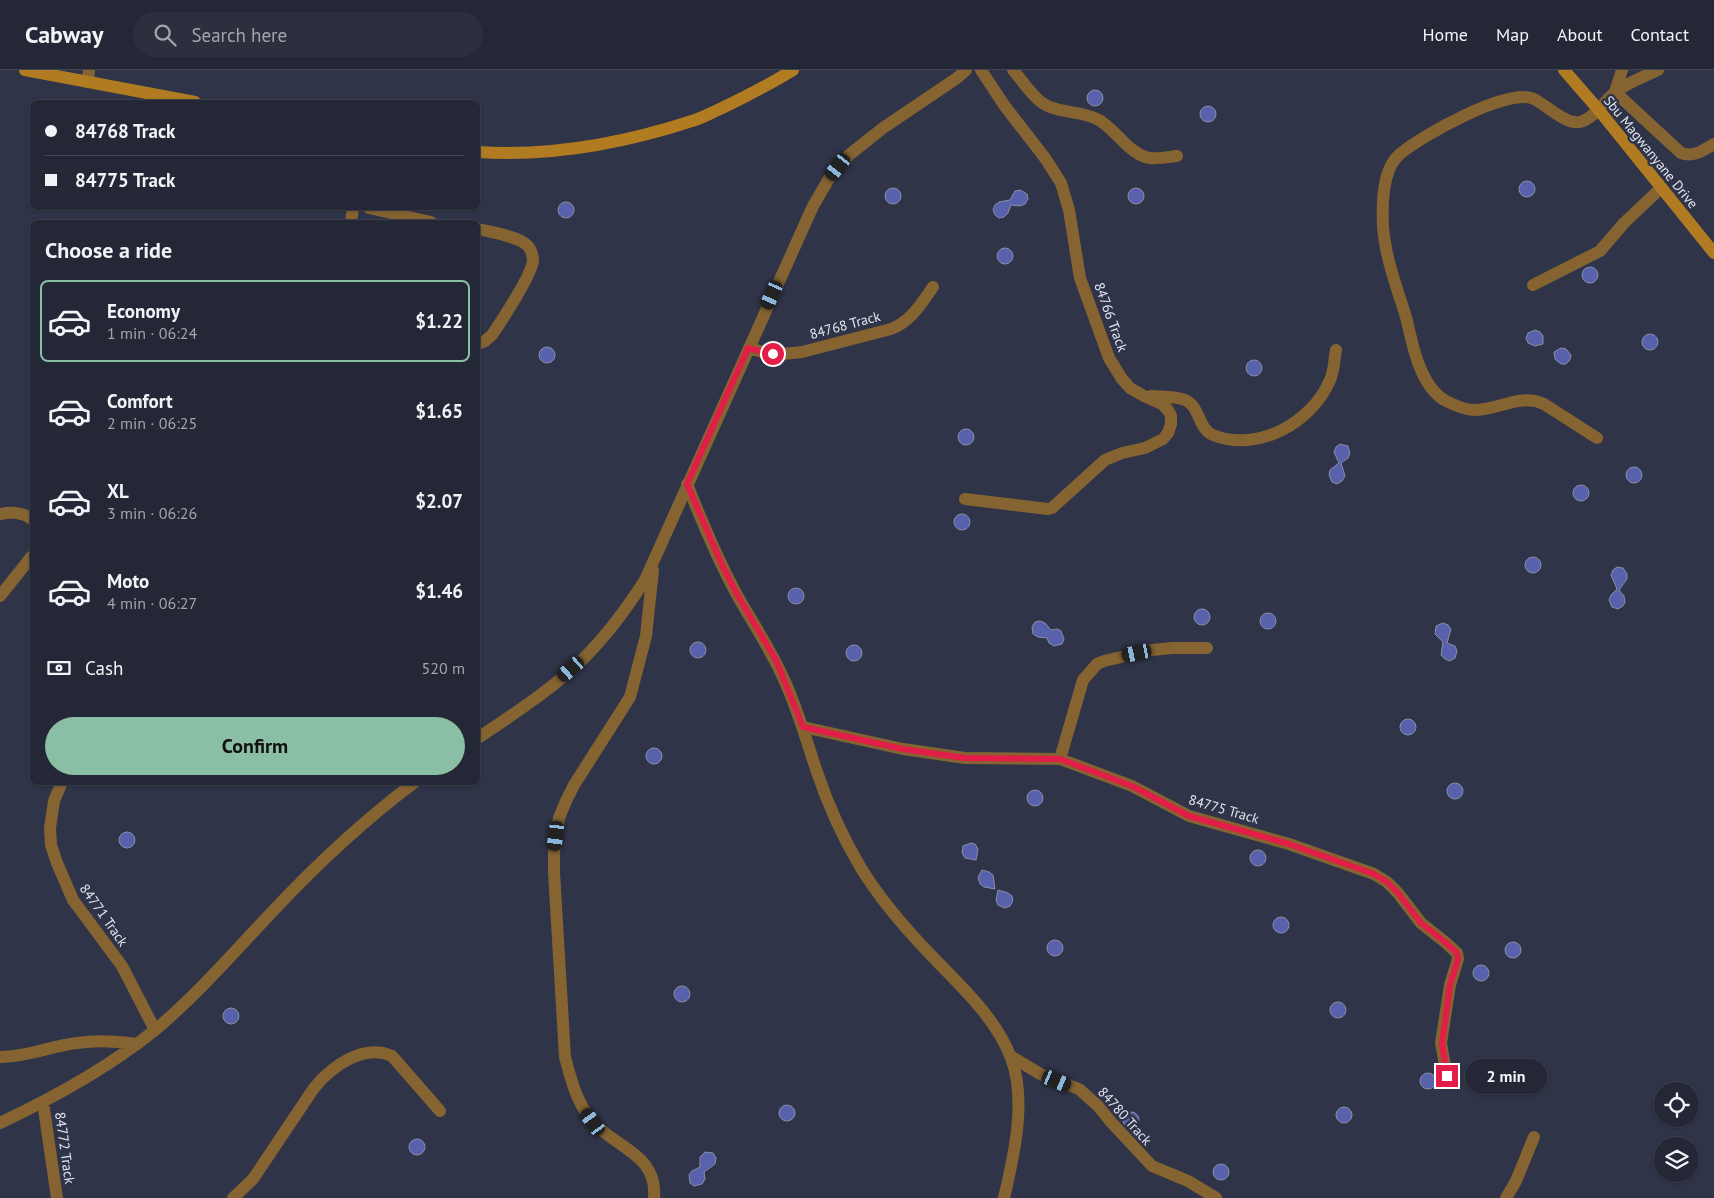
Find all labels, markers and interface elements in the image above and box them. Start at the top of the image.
search box [133,12,483,57]
text: Cabway [25,19,103,50]
icon: search [151,21,179,49]
text: Search here [191,23,287,47]
text: Home [1422,23,1468,46]
text: Map [1496,23,1529,46]
text: About [1557,23,1603,46]
text: Contact [1631,23,1689,46]
street label: Sbu Magwanyane Drive [1600,92,1702,212]
text: 84768 Track [75,119,175,143]
car [822,151,853,183]
text: 84775 Track [75,168,175,192]
text: Choose a ride [45,236,172,264]
car [759,278,784,312]
street label: 84766 Track [1090,280,1132,354]
icon: car [47,299,92,344]
text: Economy [107,299,180,323]
street label: 84768 Track [808,307,883,343]
text: $1.22 [415,309,463,333]
text: 1 min · 06:24 [107,323,197,343]
route start [762,343,784,365]
icon: car [47,389,92,434]
text: Comfort [107,389,173,413]
text: $1.65 [415,399,463,423]
text: 2 min · 06:25 [107,413,197,433]
icon: car [47,479,92,524]
text: XL [107,479,129,503]
text: $2.07 [415,489,463,513]
text: 3 min · 06:26 [107,503,197,523]
icon: car [47,569,92,614]
text: Moto [107,569,149,593]
text: $1.46 [415,579,463,603]
text: 4 min · 06:27 [107,593,197,613]
car [1120,643,1153,663]
car [554,653,587,685]
icon: cash [45,654,73,682]
text: Cash [85,656,123,680]
text: 520 m [422,658,465,678]
button: Confirm [45,717,465,775]
street label: 84775 Track [1187,790,1262,828]
car [546,820,565,852]
street label: 84771 Track [76,880,132,950]
callout: 2 min [1464,1058,1547,1094]
route end [1436,1065,1458,1087]
text: 2 min [1486,1066,1526,1086]
car [1040,1068,1073,1094]
map controls [1654,1082,1699,1182]
button: locate [1654,1082,1699,1127]
street label: 84780 Track [1094,1083,1156,1149]
car [578,1105,607,1139]
street label: 84772 Track [51,1111,79,1185]
button: layers [1654,1137,1699,1182]

